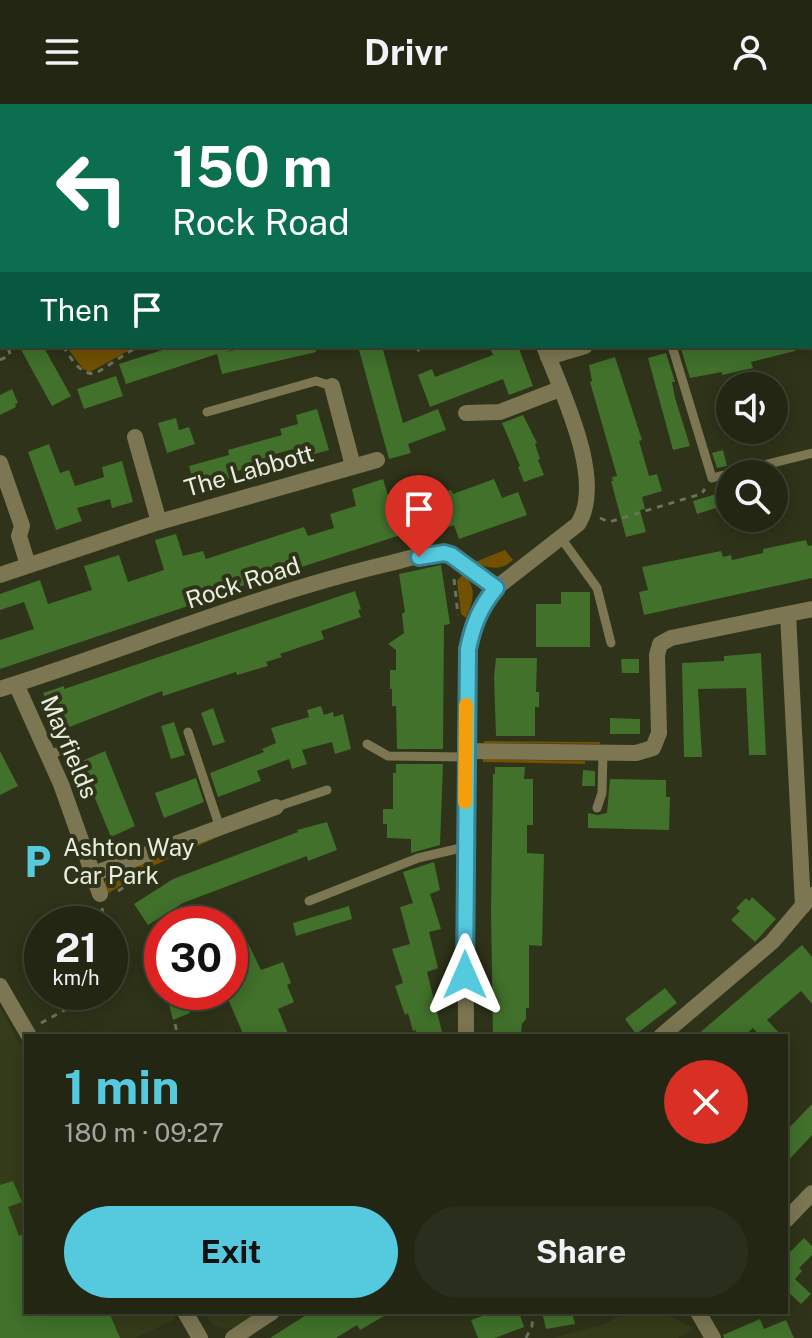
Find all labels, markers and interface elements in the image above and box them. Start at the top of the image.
icon: menu [40,30,84,74]
icon: person [728,30,772,74]
text: Drivr [364,31,448,73]
text: 150 m [172,134,333,200]
icon: left [40,136,144,240]
text: Rock Road [172,201,350,243]
icon: arrive [125,288,169,332]
text: Then [40,292,109,328]
map controls [716,372,788,532]
button: sound [716,372,788,444]
street label: The Labbott [181,438,317,502]
button: search [716,460,788,532]
pin [385,475,453,557]
icon: arrive [397,487,441,531]
street label: Rock Road [182,550,303,614]
street label: Mayfields [36,691,104,802]
place label: Ashton Way Car Park [63,833,195,889]
parking icon: Ashton Way Car Park [18,843,56,881]
speed limit sign: 30 [144,906,248,1010]
text: 21 [55,924,97,971]
position arrow [423,933,507,1017]
text: km/h [52,966,100,990]
text: 1 min [64,1058,180,1115]
button: close [664,1060,748,1144]
text: 180 m · 09:27 [64,1117,224,1148]
button: Exit [64,1206,398,1298]
button: Share [414,1206,748,1298]

